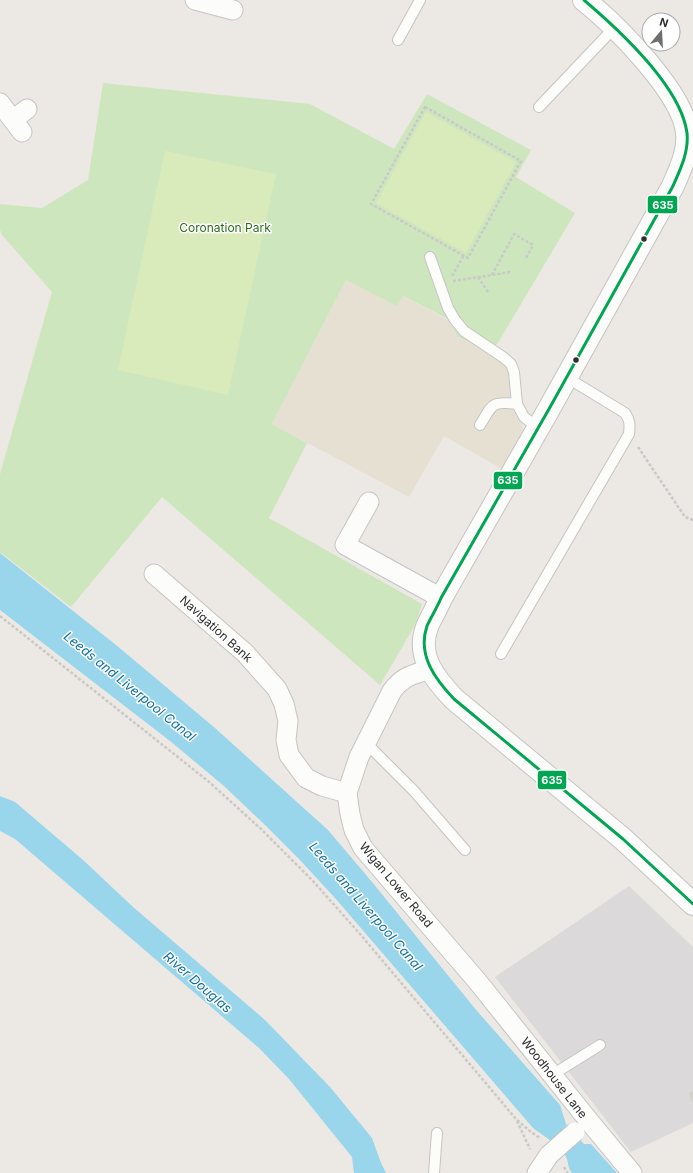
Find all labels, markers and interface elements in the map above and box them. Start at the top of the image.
north arrow [641,12,681,52]
text: N [658,15,670,30]
line badge: 635 [647,195,678,214]
text: 635 [652,198,674,212]
park label: Coronation Park [179,220,271,235]
unlabelled marker [639,234,649,244]
unlabelled marker [571,355,581,365]
line badge: 635 [493,471,523,490]
text: 635 [497,473,519,487]
street label: Navigation Bank [177,592,256,665]
water label: Leeds and Liverpool Canal [61,628,200,745]
line badge: 635 [537,770,567,790]
text: 635 [541,773,563,787]
water label: Leeds and Liverpool Canal [306,839,427,974]
street label: Wigan Lower Road [356,839,436,930]
water label: River Douglas [161,948,236,1016]
street label: Woodhouse Lane [518,1034,591,1121]

